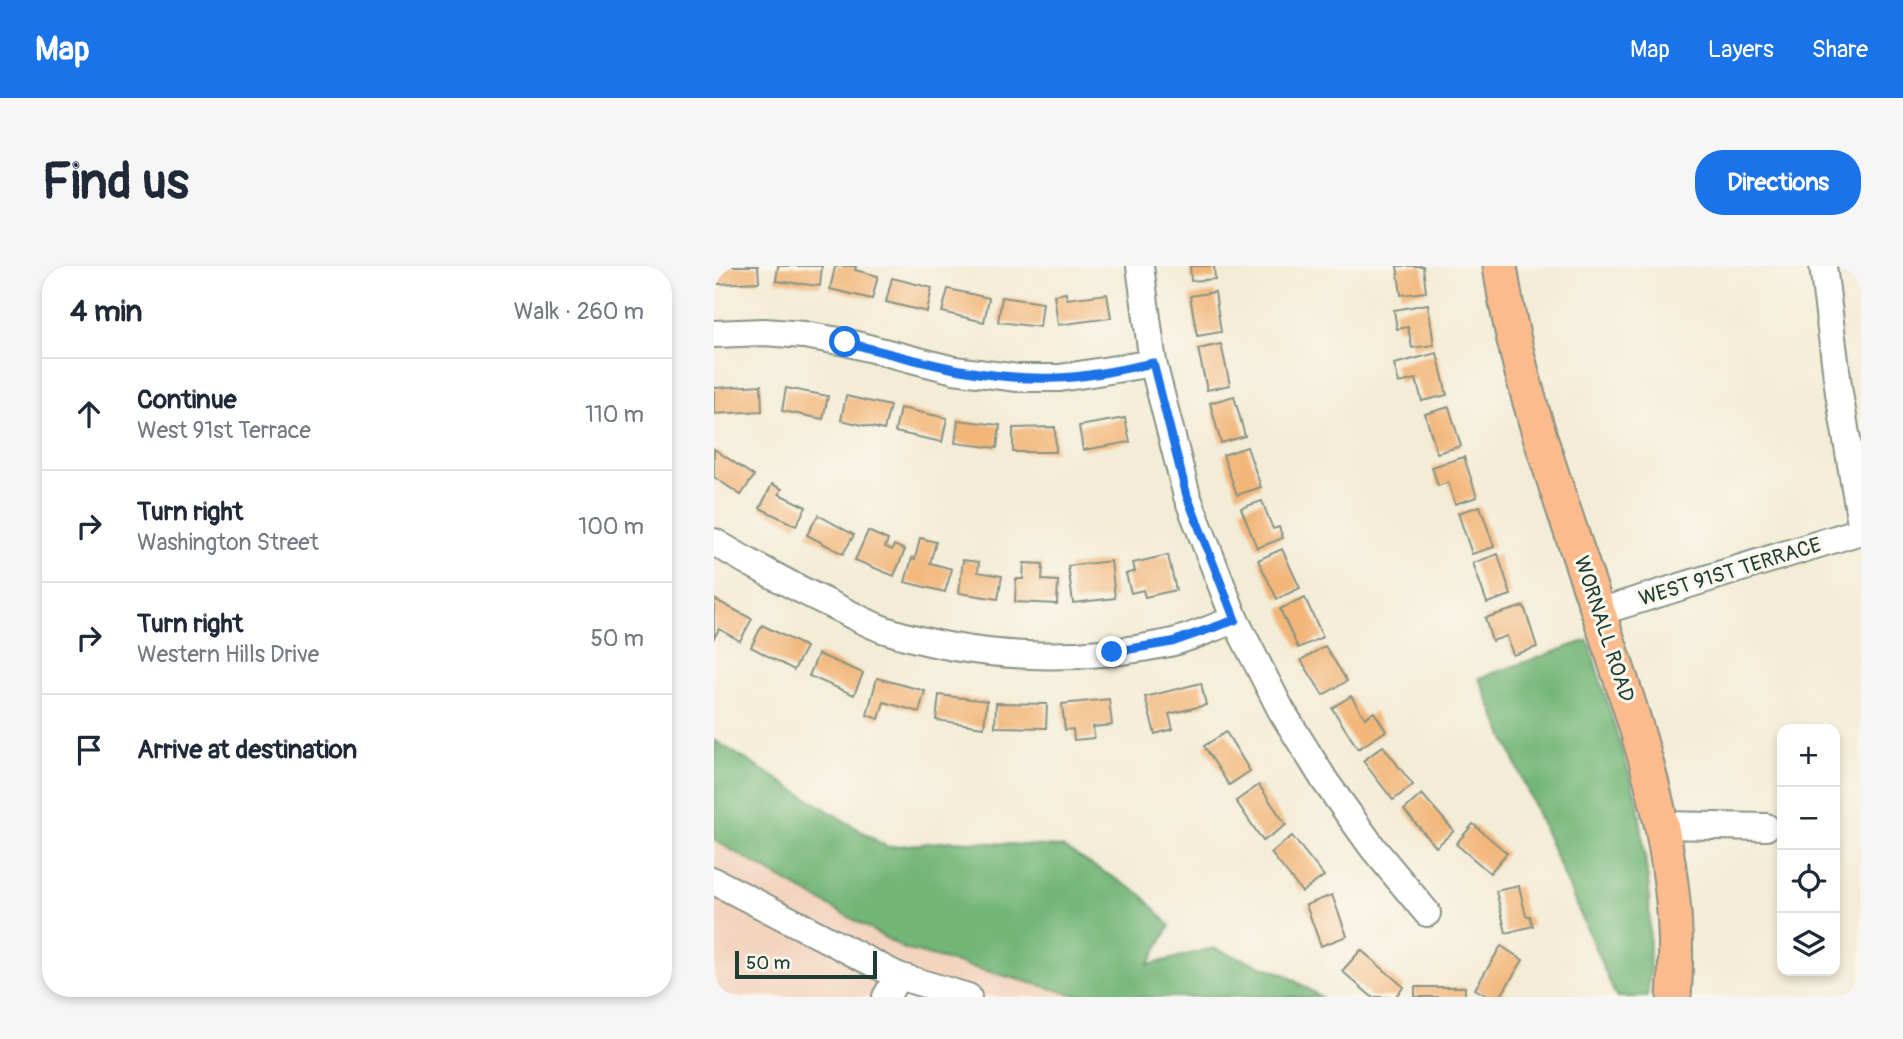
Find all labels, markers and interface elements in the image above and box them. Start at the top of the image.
text: Map [35,29,90,70]
text: Map [1630,35,1670,64]
text: Layers [1708,35,1774,64]
text: Share [1812,35,1868,64]
button: Directions [1695,150,1861,215]
text: Find us [42,152,189,213]
text: 4 min [70,293,143,330]
text: Walk · 260 m [514,297,644,326]
route start [829,326,860,357]
text: Continue [137,384,237,416]
icon: ahead [70,395,108,433]
text: 110 m [585,400,644,429]
text: West 91st Terrace [137,416,311,445]
text: Turn right [137,496,243,528]
icon: right [70,507,108,545]
text: 100 m [578,512,644,541]
text: Washington Street [137,528,319,557]
street label: WEST 91ST TERRACE [1636,531,1824,613]
street label: WORNALL ROAD [1568,553,1640,705]
text: Turn right [137,608,243,640]
icon: right [70,619,108,657]
text: 50 m [590,624,644,653]
route end [1096,636,1127,667]
text: Western Hills Drive [137,640,319,669]
map controls [1777,724,1840,976]
button: + [1777,724,1840,787]
icon: arrive [70,731,108,769]
text: Arrive at destination [137,734,357,766]
button: − [1777,787,1840,850]
button: locate [1777,850,1840,913]
button: layers [1777,913,1840,976]
scale bar [735,948,877,980]
text: 50 m [746,951,790,975]

